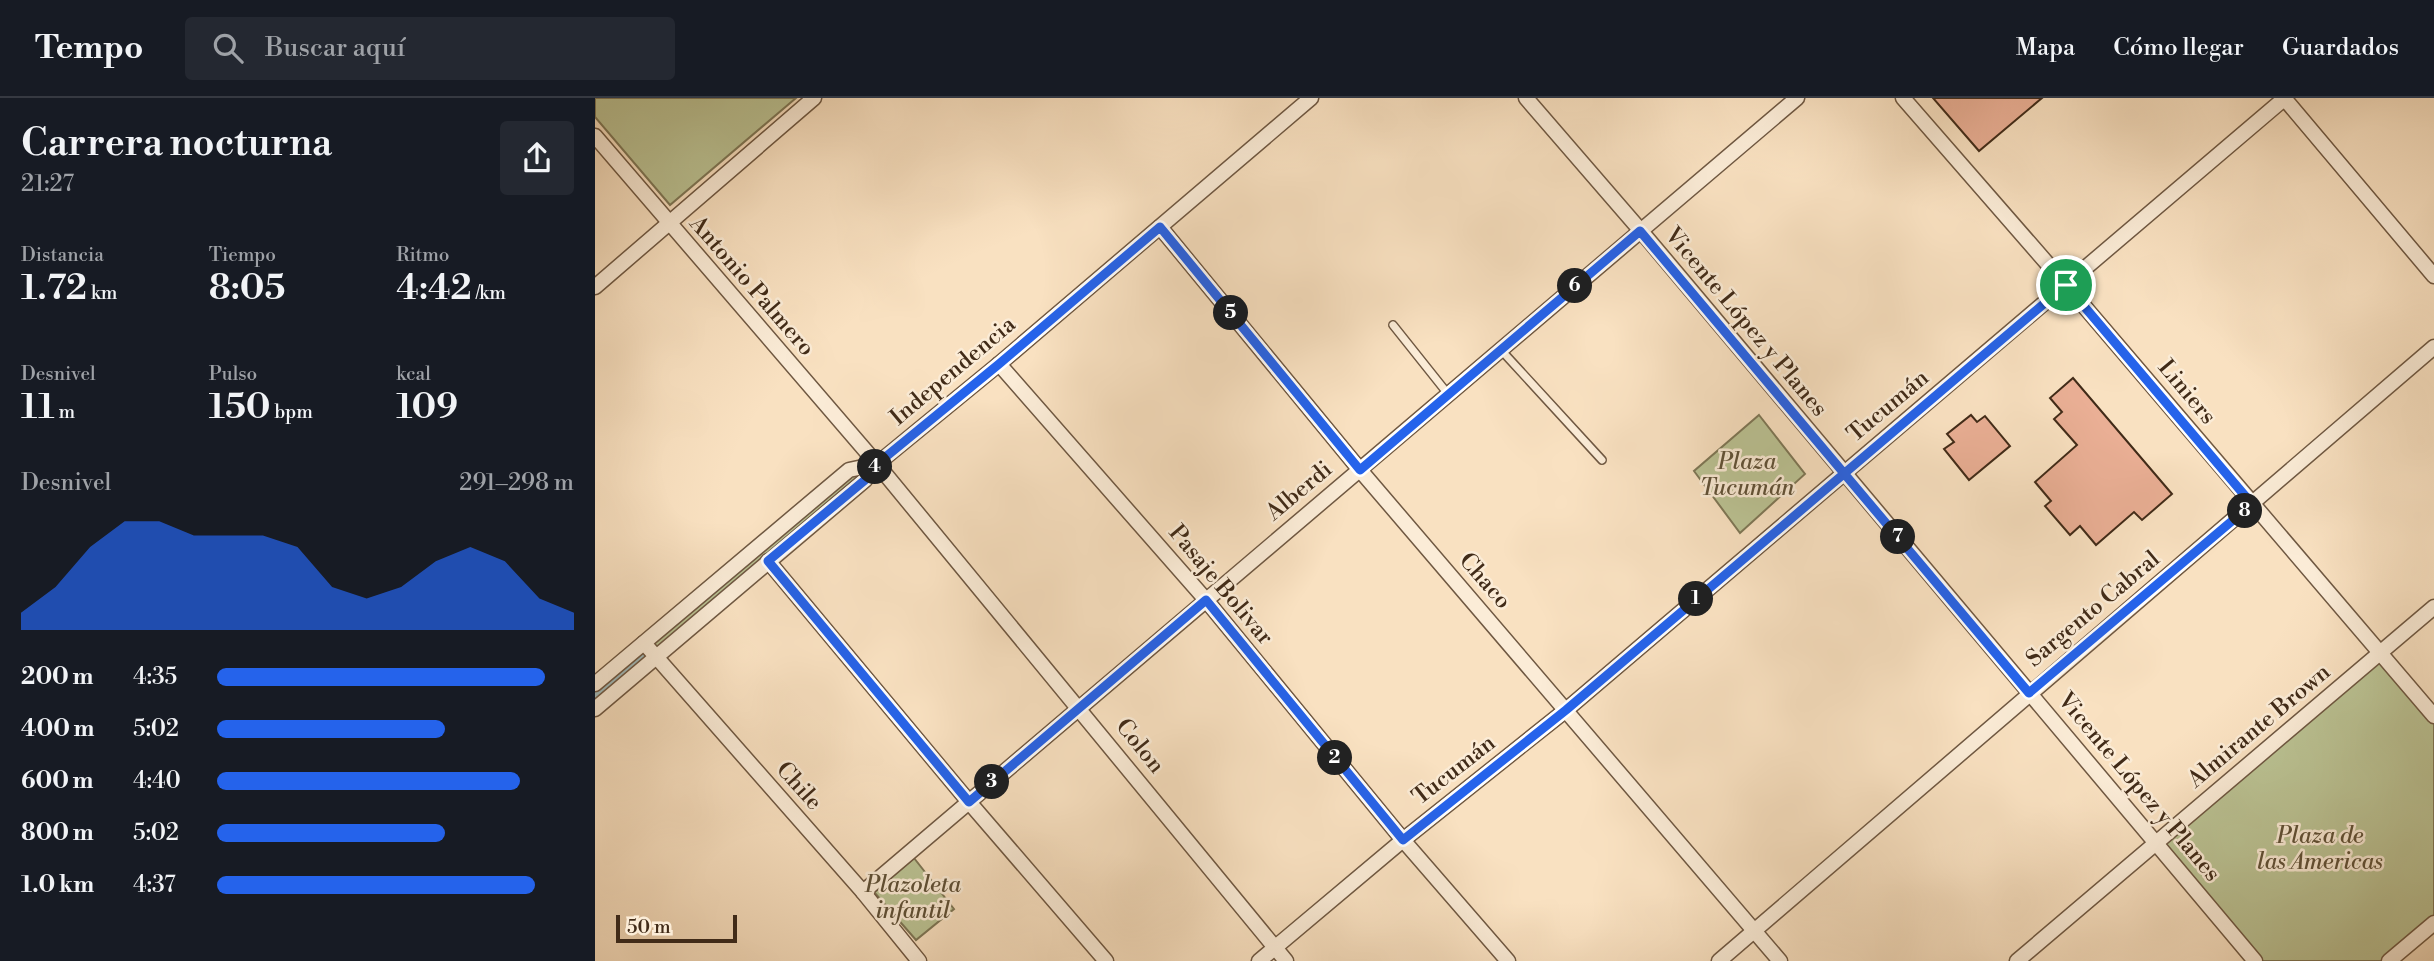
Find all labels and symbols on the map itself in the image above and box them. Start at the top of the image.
street label: Antonio Palmero [683,209,820,362]
street label: Vicente López y Planes [1658,221,1833,422]
pin [2036,255,2096,315]
pin: 6 [1557,268,1593,304]
pin: 5 [1213,296,1249,330]
street label: Independencia [885,310,1022,432]
street label: Liniers [2152,354,2222,430]
street label: Tucumán [1842,364,1935,448]
park label: Plaza Tucumán [1700,448,1795,502]
pin: 4 [857,450,893,484]
street label: Alberdi [1259,455,1338,527]
pin: 8 [2227,494,2263,528]
street label: Pasaje Bolivar [1163,519,1279,651]
pin: 7 [1881,520,1915,555]
street label: Sargento Cabral [2020,545,2166,673]
street label: Chaco [1453,547,1517,615]
pin: 1 [1679,582,1713,616]
street label: Almirante Brown [2181,658,2336,794]
street label: Vicente López y Planes [2051,686,2226,887]
street label: Colon [1110,713,1171,779]
street label: Tucumán [1407,729,1501,811]
pin: 2 [1317,740,1353,776]
street label: Chile [770,756,828,816]
pin: 3 [975,764,1009,800]
park label: Plaza de las Americas [2257,822,2383,876]
park label: Plazoleta infantil [864,871,961,925]
scale bar [616,912,737,944]

